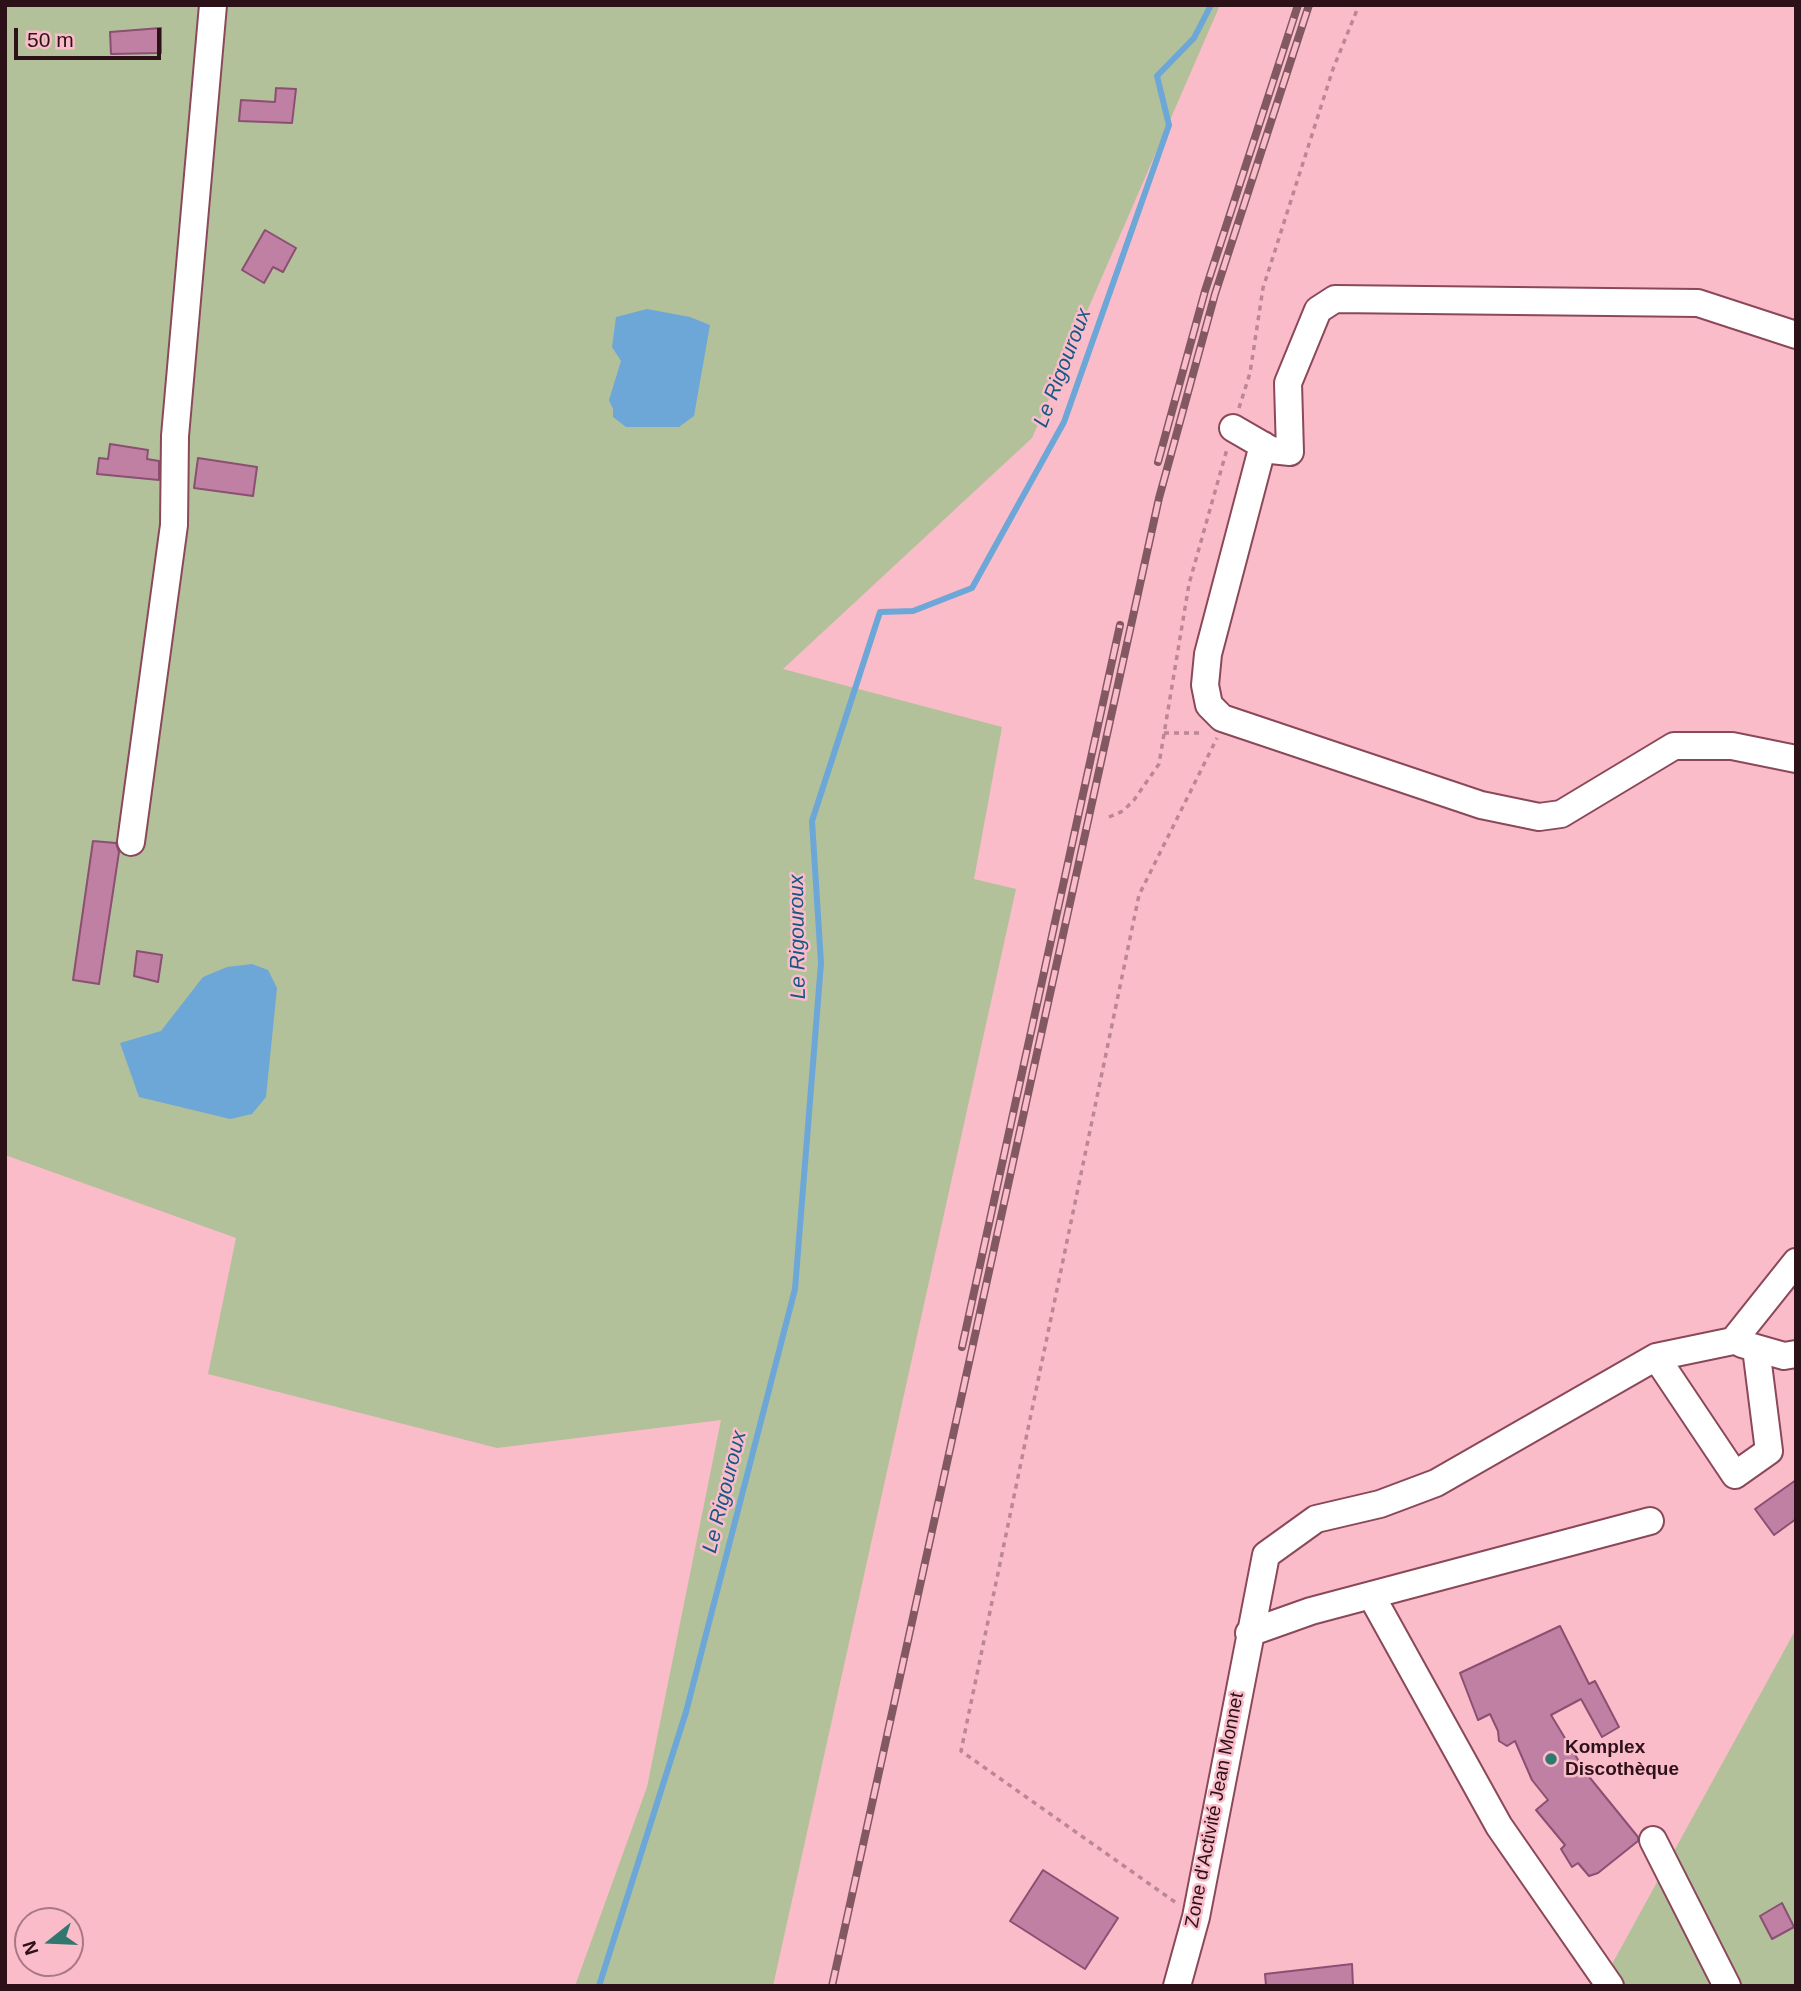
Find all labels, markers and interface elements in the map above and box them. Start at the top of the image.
scale bar [18,14,164,58]
text: 50 m [27,28,74,51]
water label: Le Rigouroux [1029,305,1097,431]
water label: Le Rigouroux [784,874,812,1000]
water label: Le Rigouroux [698,1428,752,1556]
street label: Zone d'Activité Jean Monnet [1181,1690,1249,1930]
place label: Komplex Discothèque [1565,1737,1679,1781]
marker: Komplex Discothèque [1543,1751,1559,1767]
north arrow [14,1907,84,1977]
text: N [18,1938,43,1958]

